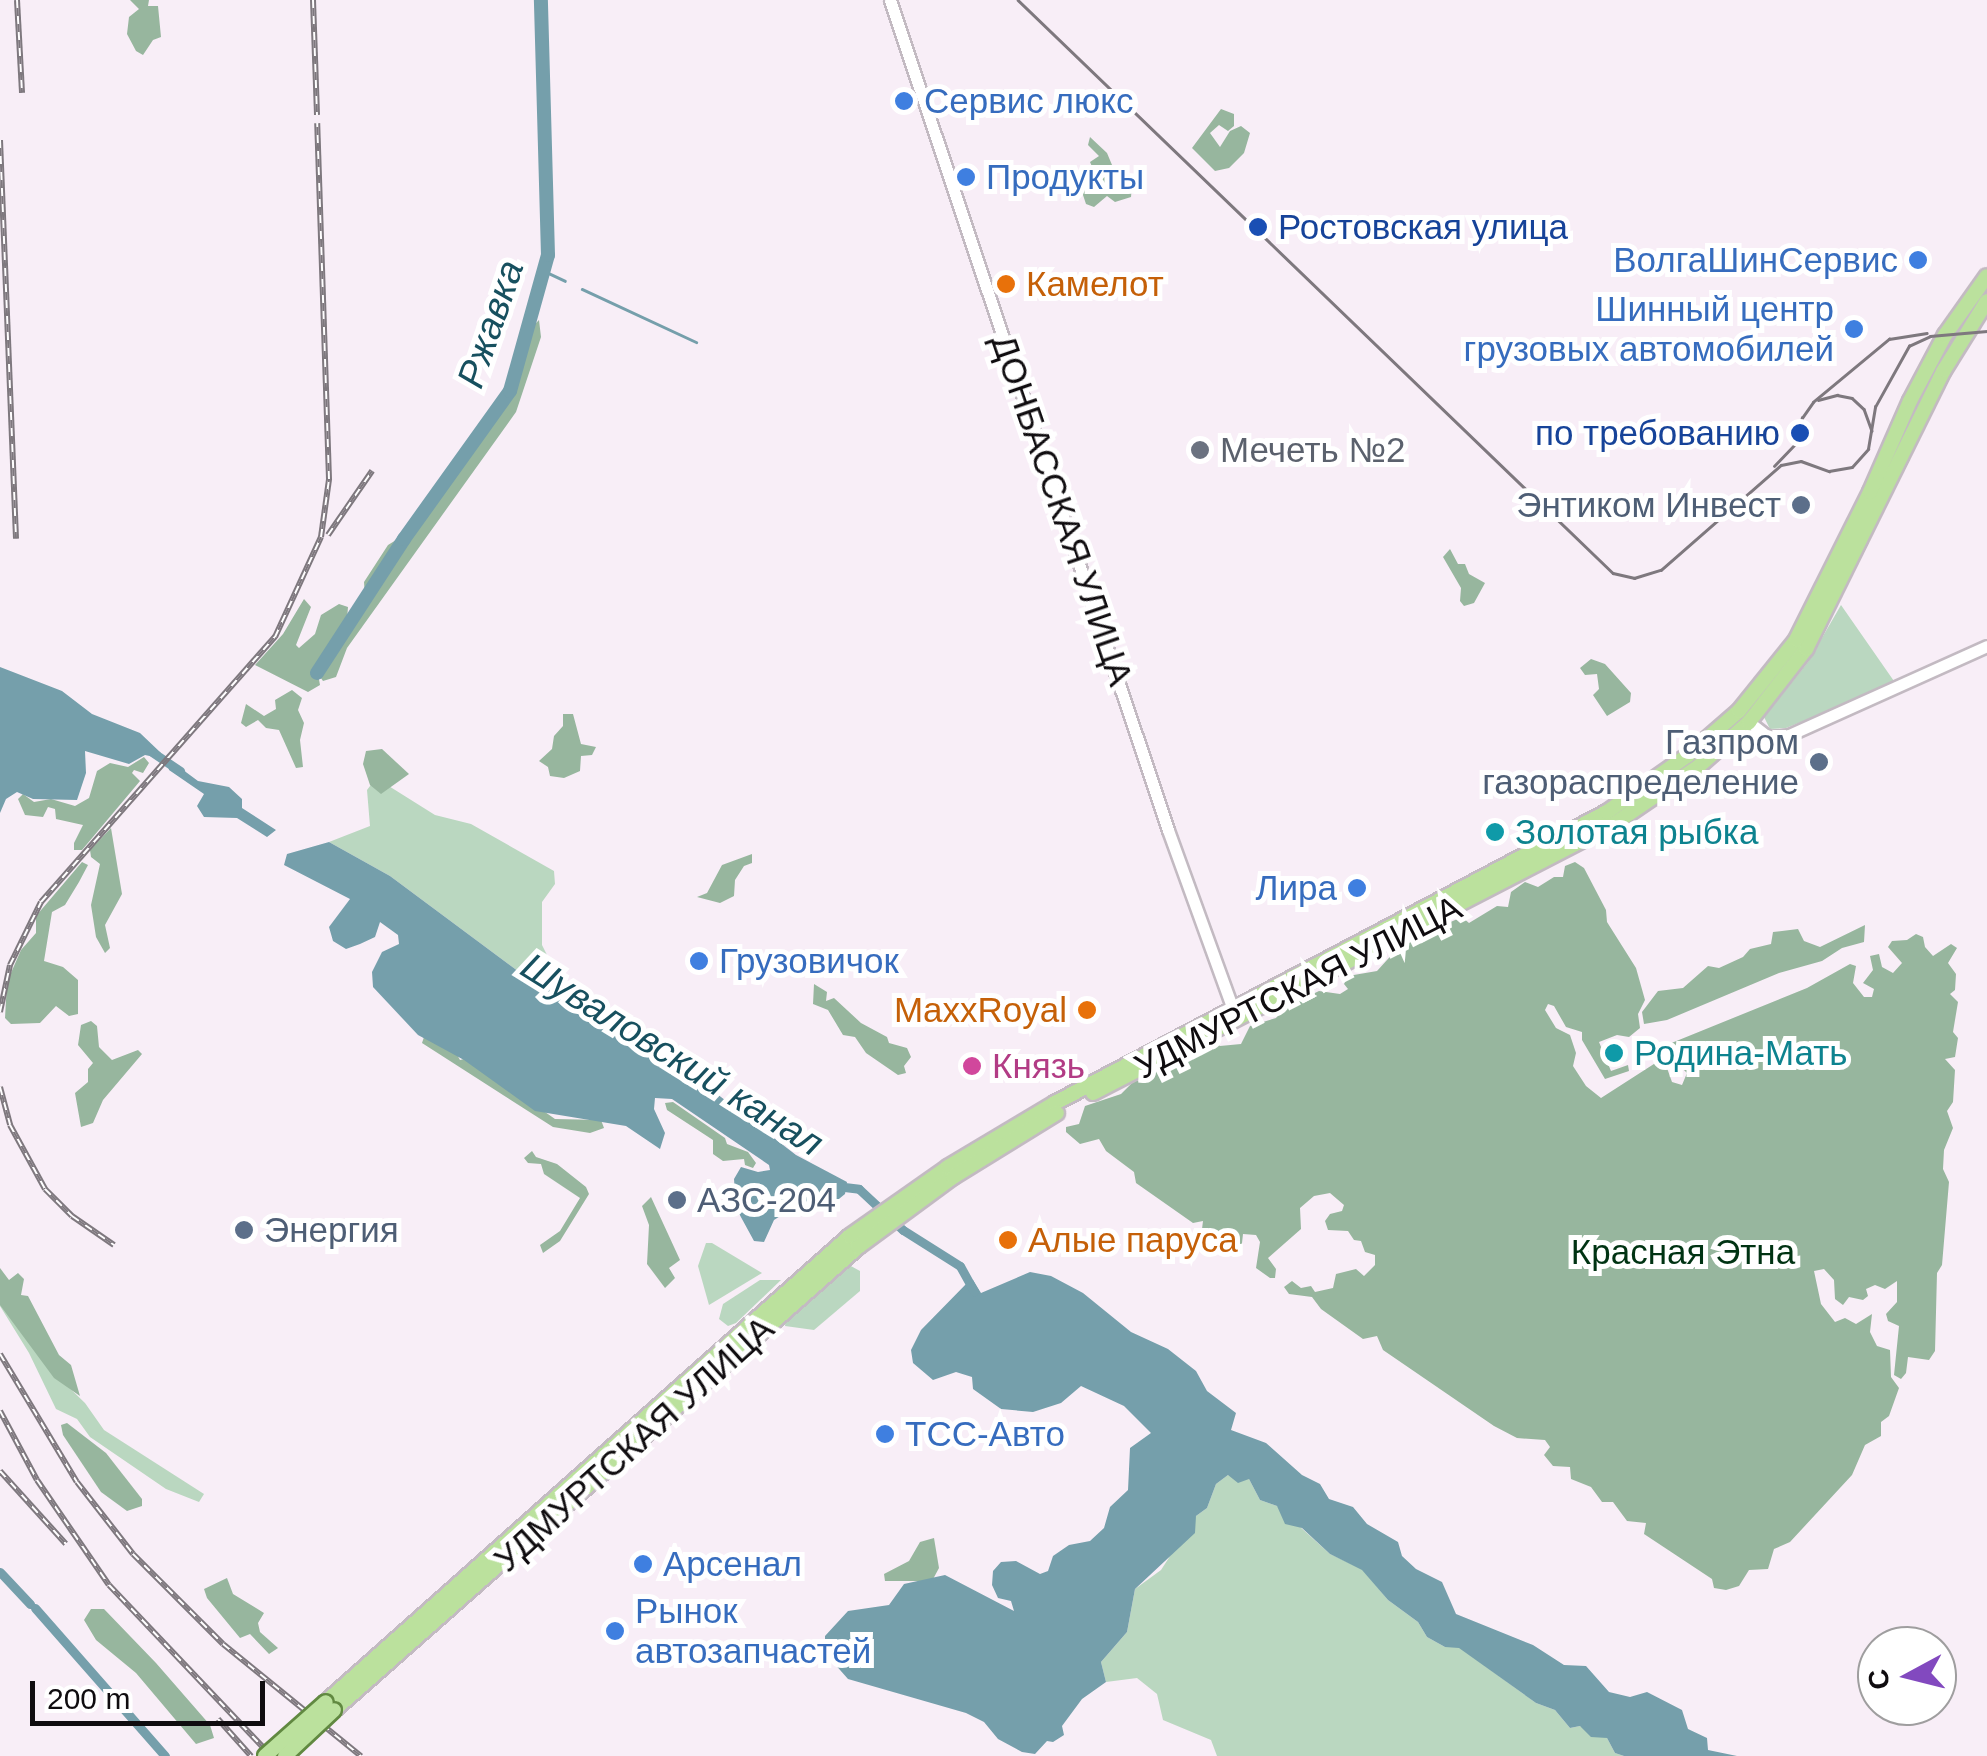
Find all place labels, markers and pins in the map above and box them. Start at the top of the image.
place label: Сервис люкс [924,80,1133,122]
marker: Сервис люкс [893,90,915,112]
place label: Продукты [986,156,1144,198]
marker: Продукты [955,166,977,188]
place label: Ростовская улица [1278,206,1568,248]
marker: Ростовская улица [1247,216,1269,238]
place label: ВолгаШинСервис [1613,239,1898,281]
marker: ВолгаШинСервис [1907,249,1929,271]
place label: Камелот [1026,263,1164,305]
marker: Камелот [995,273,1017,295]
place label: Шинный центр грузовых автомобилей [1464,288,1834,370]
marker: Шинный центр грузовых автомобилей [1843,318,1865,340]
place label: по требованию [1535,412,1780,454]
marker: по требованию [1789,422,1811,444]
place label: Мечеть №2 [1220,429,1405,471]
marker: Мечеть №2 [1189,439,1211,461]
place label: Энтиком Инвест [1516,484,1781,526]
marker: Энтиком Инвест [1790,494,1812,516]
place label: Газпром газораспределение [1482,721,1799,803]
marker: Газпром газораспределение [1808,751,1830,773]
place label: Золотая рыбка [1515,811,1758,853]
marker: Золотая рыбка [1484,821,1506,843]
place label: Лира [1256,867,1337,909]
marker: Лира [1346,877,1368,899]
place label: Грузовичок [719,940,899,982]
marker: Грузовичок [688,950,710,972]
place label: MaxxRoyal [894,989,1067,1031]
marker: MaxxRoyal [1076,999,1098,1021]
place label: Родина-Мать [1634,1032,1847,1074]
marker: Родина-Мать [1603,1042,1625,1064]
place label: Князь [992,1045,1085,1087]
marker: Князь [961,1055,983,1077]
place label: АЗС-204 [697,1179,836,1221]
marker: АЗС-204 [666,1189,688,1211]
place label: Энергия [264,1209,399,1251]
marker: Энергия [233,1219,255,1241]
place label: Алые паруса [1028,1219,1238,1261]
marker: Алые паруса [997,1229,1019,1251]
place label: ТСС-Авто [905,1413,1065,1455]
marker: ТСС-Авто [874,1423,896,1445]
place label: Арсенал [663,1543,802,1585]
marker: Арсенал [632,1553,654,1575]
place label: Рынок автозапчастей [635,1590,871,1672]
marker: Рынок автозапчастей [604,1620,626,1642]

